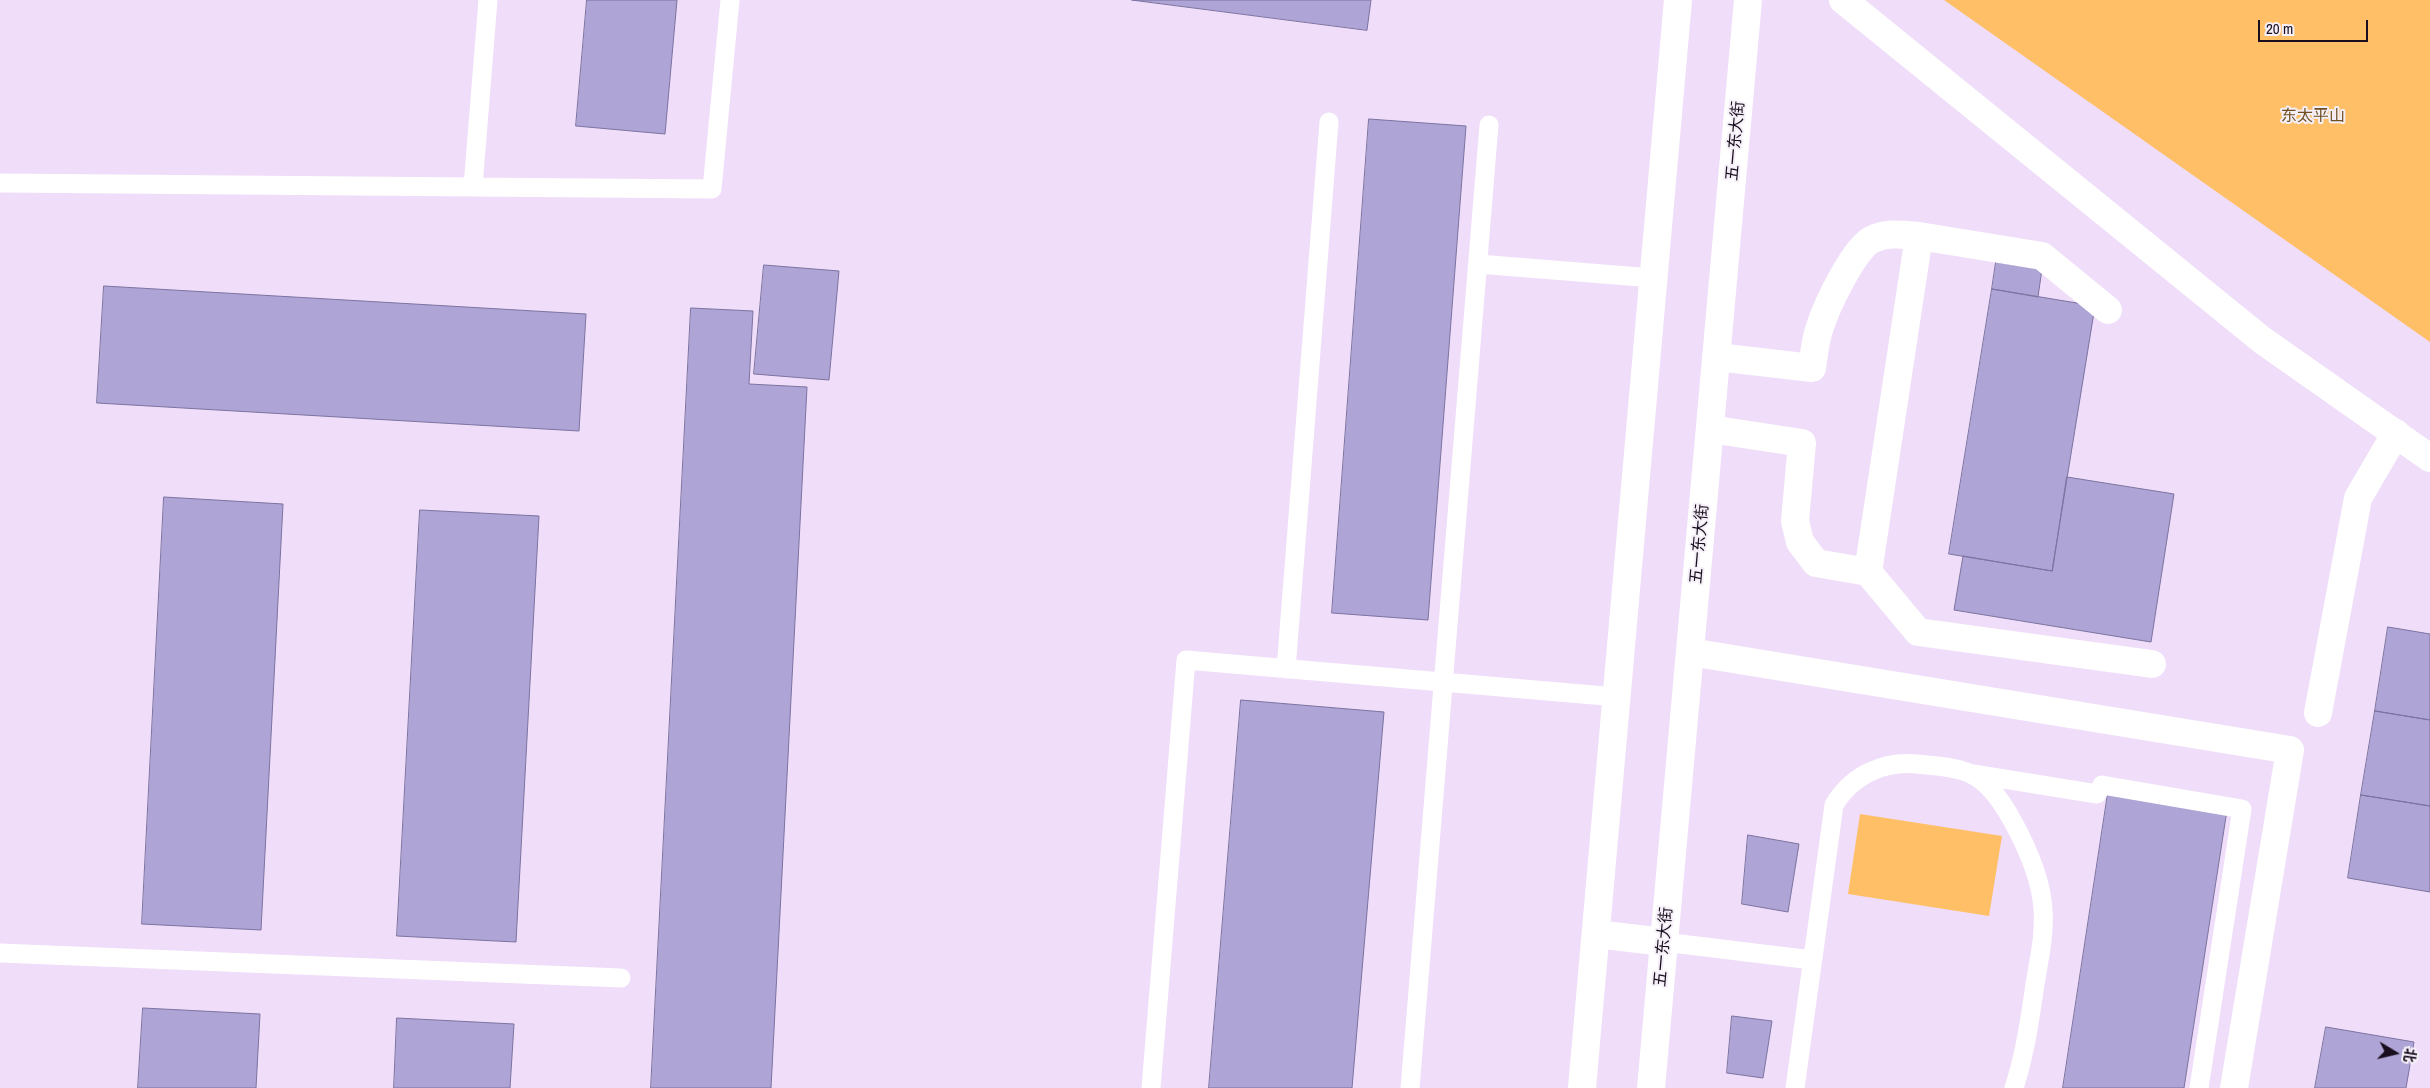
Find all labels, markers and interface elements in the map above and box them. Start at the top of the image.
scale bar [2260,10,2370,42]
text: 20 m [2266,18,2293,39]
street label: 五一东大街 [1723,100,1749,182]
park label: 东太平山 [2281,107,2345,127]
street label: 五一东大街 [1687,503,1713,585]
street label: 五一东大街 [1651,906,1677,988]
north arrow [2370,1028,2420,1078]
text: 北 [2400,1047,2420,1064]

